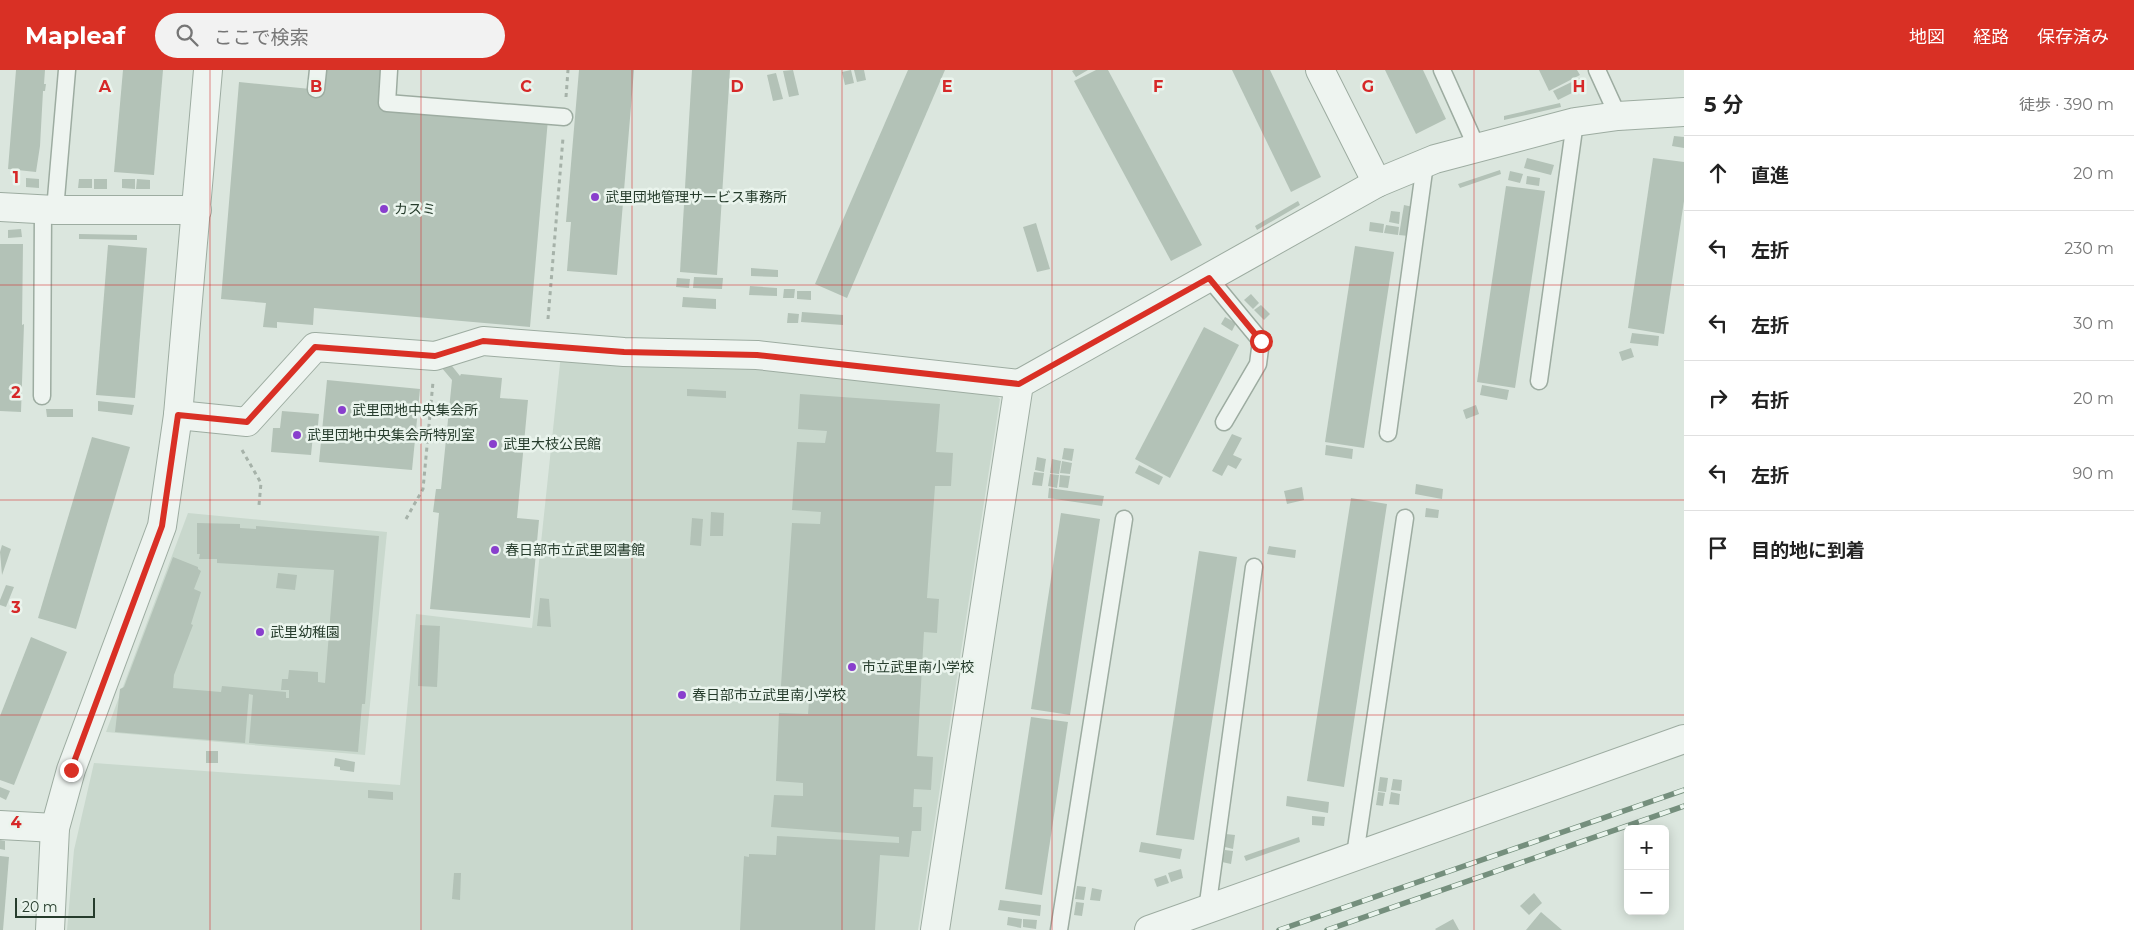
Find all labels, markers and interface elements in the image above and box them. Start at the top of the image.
search box [155,13,505,58]
text: Mapleaf [25,21,125,50]
icon: search [173,21,201,49]
text: ここで検索 [213,26,308,49]
text: 地図 [1909,26,1945,48]
text: 経路 [1973,26,2009,48]
text: 保存済み [2037,26,2109,48]
text: A [98,77,112,96]
text: B [310,77,322,96]
text: C [520,77,532,96]
text: D [730,77,744,96]
text: E [942,77,952,96]
text: F [1153,77,1163,96]
text: G [1362,77,1374,96]
text: H [1573,77,1585,96]
text: 5 分 [1704,92,1743,117]
text: 徒歩 · 390 m [2019,95,2114,114]
icon: ahead [1704,159,1732,187]
text: 直進 [1751,164,1789,187]
text: 20 m [2073,164,2114,183]
text: 1 [13,168,19,187]
place label: 武里団地管理サービス事務所 [605,188,787,206]
marker: 武里団地管理サービス事務所 [589,191,601,203]
place label: カスミ [394,200,436,218]
marker: カスミ [378,203,390,215]
icon: left [1704,234,1732,262]
text: 左折 [1751,239,1789,262]
text: 230 m [2064,239,2114,258]
icon: left [1704,309,1732,337]
text: 左折 [1751,314,1789,337]
text: 30 m [2073,314,2114,333]
route start [1250,330,1273,353]
text: 2 [11,383,21,402]
icon: right [1704,384,1732,412]
text: 右折 [1751,389,1789,412]
text: 20 m [2073,389,2114,408]
place label: 武里団地中央集会所 [352,401,478,419]
marker: 武里団地中央集会所 [336,404,348,416]
place label: 武里団地中央集会所特別室 [307,426,475,444]
marker: 武里団地中央集会所特別室 [291,429,303,441]
place label: 武里大枝公民館 [503,435,601,453]
marker: 武里大枝公民館 [487,438,499,450]
icon: left [1704,459,1732,487]
text: 左折 [1751,464,1789,487]
text: 90 m [2072,464,2114,483]
icon: arrive [1704,534,1732,562]
text: 目的地に到着 [1751,539,1865,562]
place label: 春日部市立武里図書館 [505,541,645,559]
marker: 春日部市立武里図書館 [489,544,501,556]
text: 3 [10,598,21,617]
place label: 武里幼稚園 [270,623,340,641]
marker: 武里幼稚園 [254,626,266,638]
place label: 市立武里南小学校 [862,658,974,676]
marker: 市立武里南小学校 [846,661,858,673]
place label: 春日部市立武里南小学校 [692,686,846,704]
marker: 春日部市立武里南小学校 [676,689,688,701]
route end [60,759,83,782]
text: 4 [10,813,22,832]
map controls [1624,825,1669,915]
button: + [1624,825,1669,870]
button: − [1624,870,1669,915]
scale bar [15,895,95,918]
text: 20 m [22,898,58,916]

